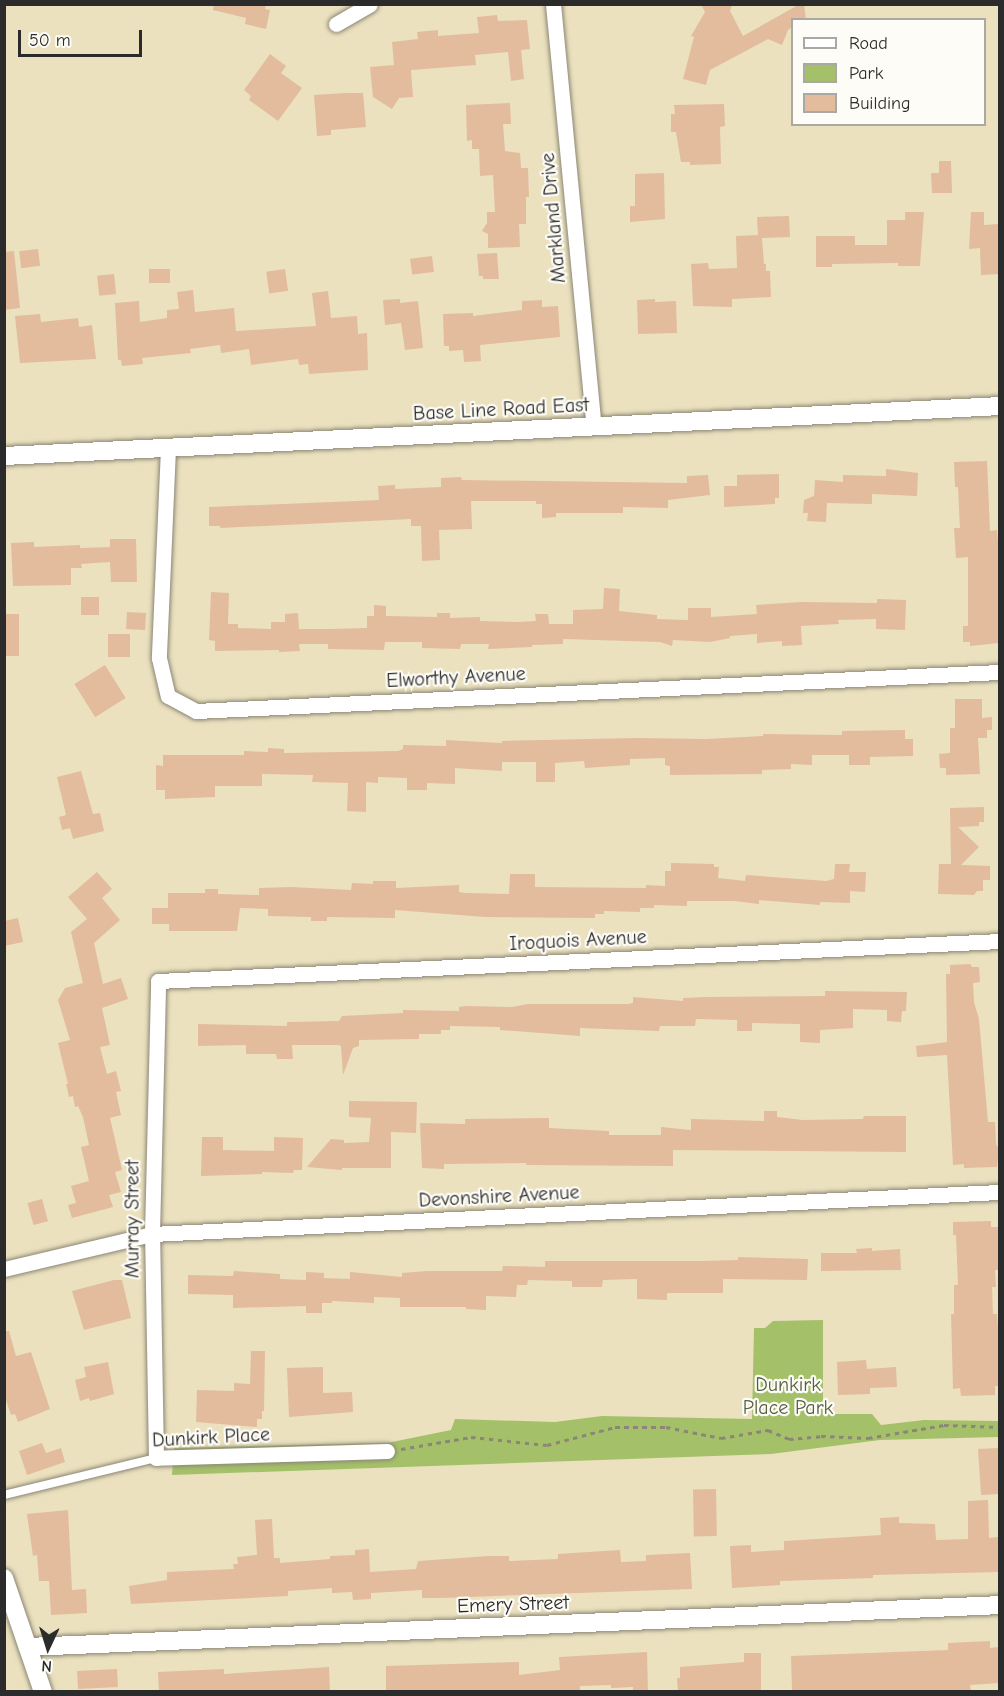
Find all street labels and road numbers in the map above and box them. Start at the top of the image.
street label: Markland Drive [535,152,571,284]
street label: Base Line Road East [412,392,590,426]
street label: Elworthy Avenue [386,661,526,693]
street label: Iroquois Avenue [509,924,647,956]
street label: Murray Street [120,1160,144,1278]
street label: Devonshire Avenue [418,1180,580,1212]
street label: Dunkirk Place [151,1422,271,1452]
street label: Emery Street [456,1590,570,1618]

